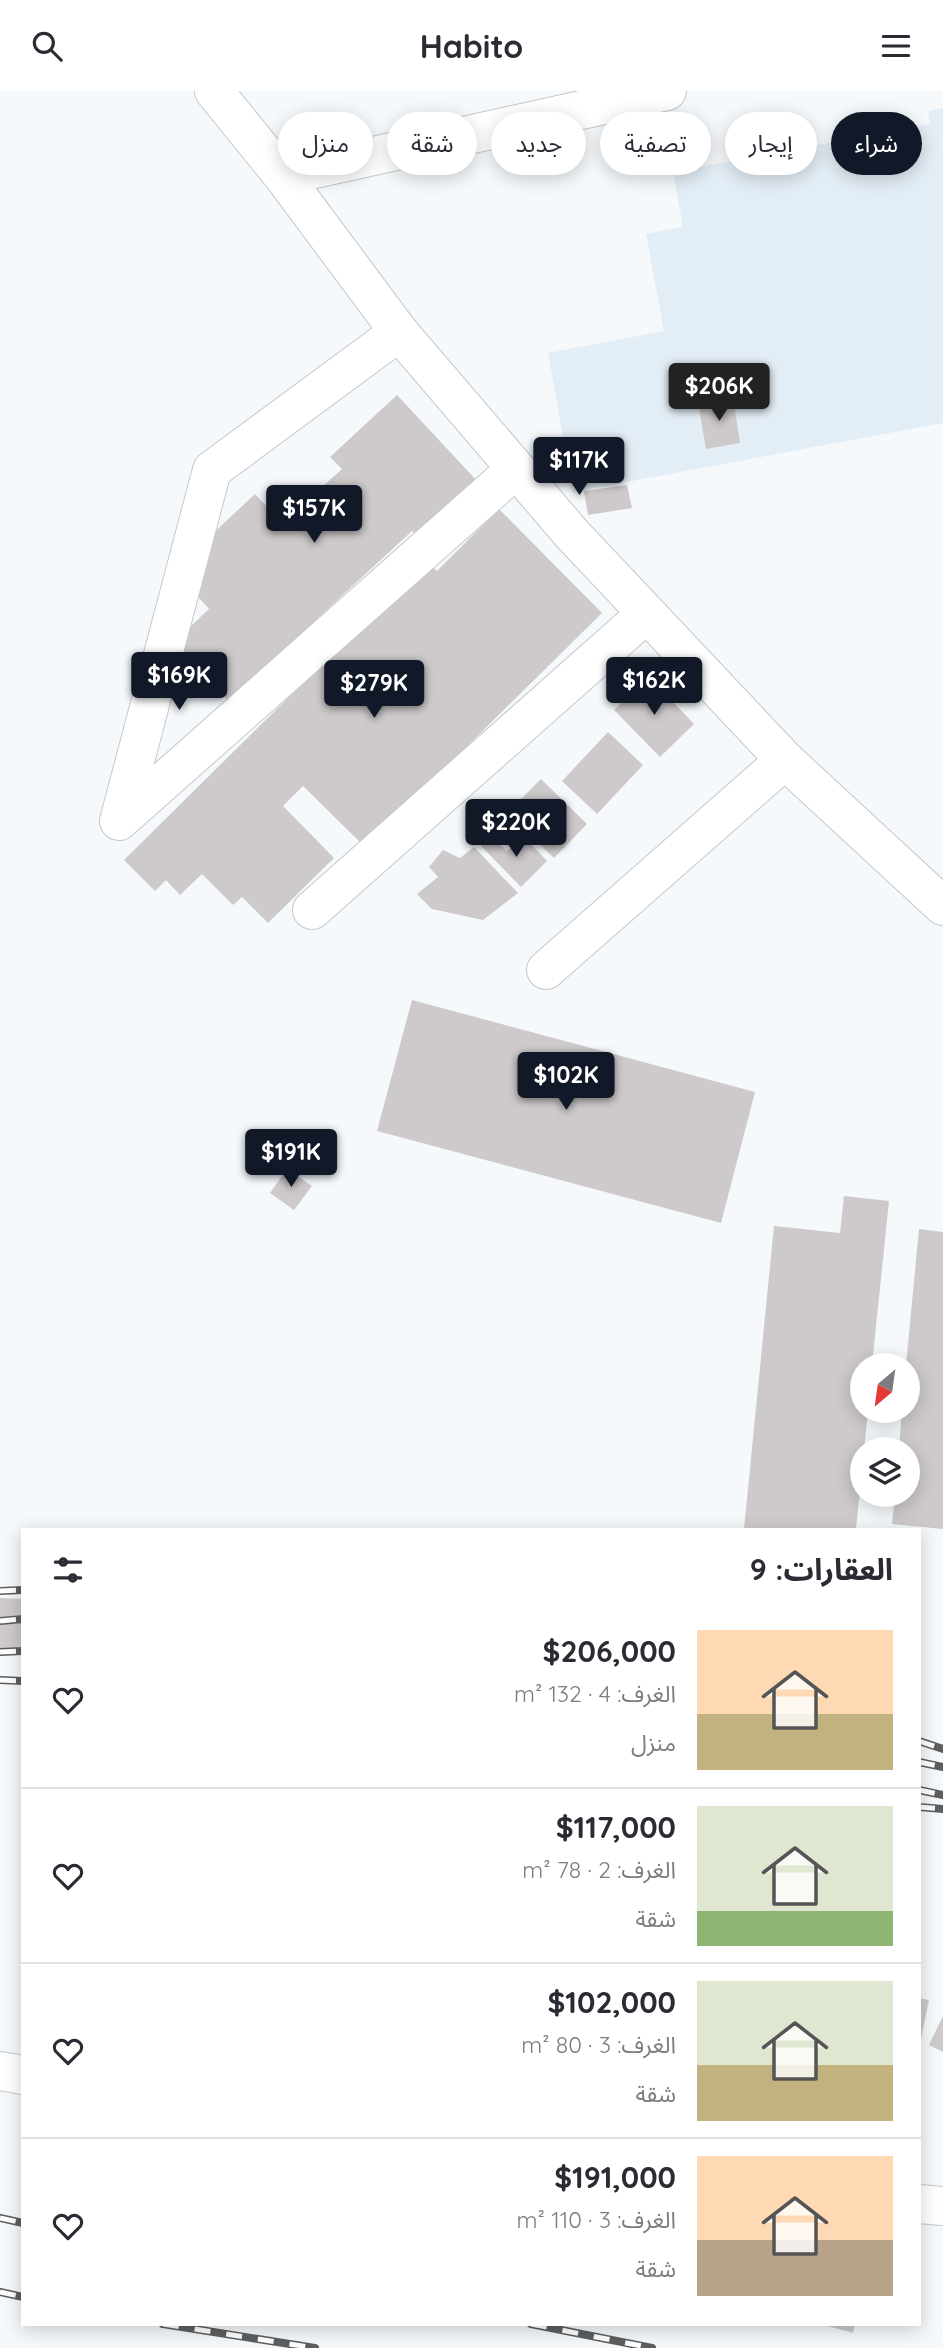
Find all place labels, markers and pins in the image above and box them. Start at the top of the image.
pin: $206K [670,363,768,423]
pin: $117K [530,437,628,497]
pin: $157K [265,485,363,545]
pin: $169K [130,653,228,712]
pin: $162K [605,657,703,717]
pin: $279K [325,661,423,720]
pin: $220K [467,799,565,859]
pin: $102K [517,1053,615,1112]
pin: $191K [242,1129,340,1189]

